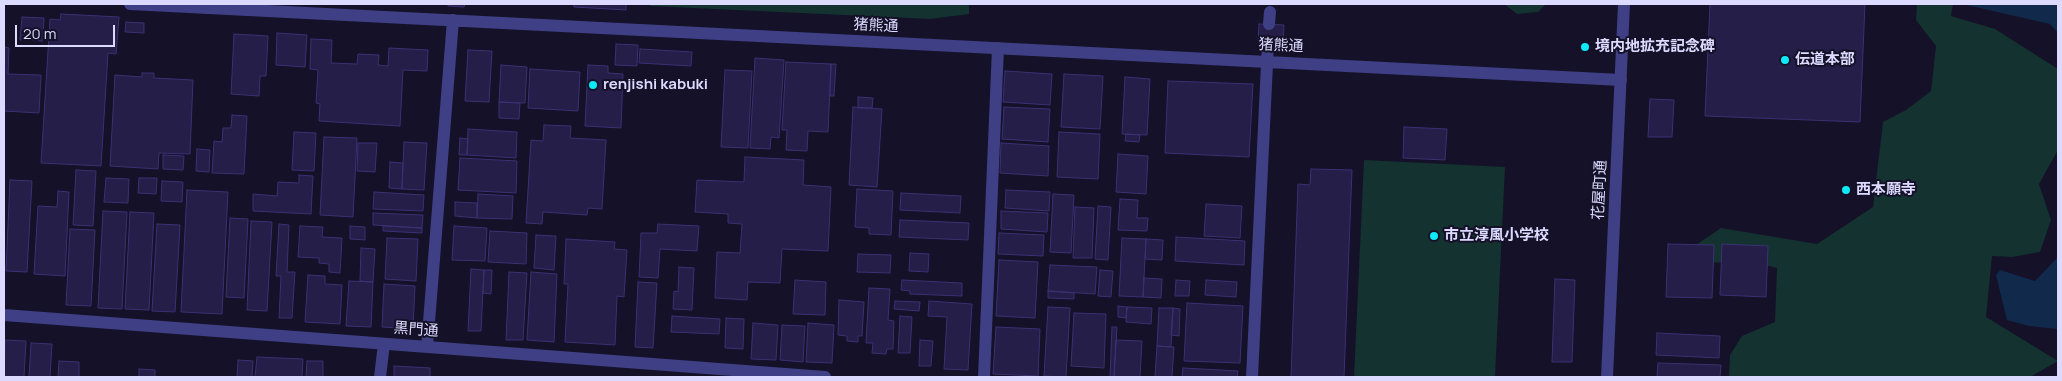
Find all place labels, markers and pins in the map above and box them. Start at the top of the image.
place label: 境内地拡充記念碑 [1595,38,1715,56]
marker: 境内地拡充記念碑 [1579,41,1591,53]
place label: 伝道本部 [1795,51,1855,69]
marker: 伝道本部 [1779,54,1791,66]
place label: renjishi kabuki [603,76,708,94]
marker: renjishi kabuki [587,79,599,91]
place label: 西本願寺 [1856,181,1916,199]
marker: 西本願寺 [1840,184,1852,196]
place label: 市立淳風小学校 [1444,227,1549,245]
marker: 市立淳風小学校 [1428,230,1440,242]

